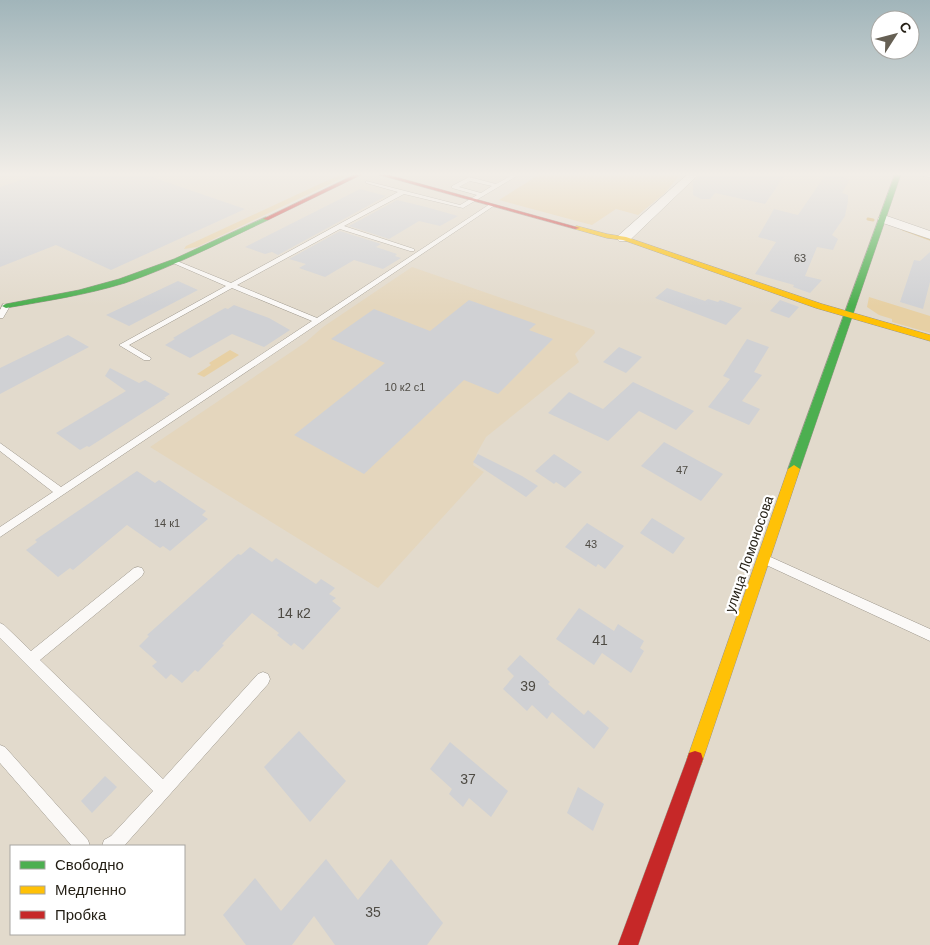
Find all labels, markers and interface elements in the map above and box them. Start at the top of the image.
north arrow [870,10,920,60]
text: С [896,19,915,36]
house number: 63 [794,252,806,264]
house number: 10 к2 с1 [385,381,425,393]
house number: 47 [676,464,688,476]
street label: улица Ломоносова [722,493,777,614]
house number: 14 к1 [154,517,180,529]
house number: 43 [585,538,597,550]
house number: 14 к2 [277,605,311,621]
house number: 41 [592,632,608,648]
house number: 39 [520,678,536,694]
house number: 37 [460,771,476,787]
legend [10,845,185,935]
text: Свободно [55,856,124,873]
text: Медленно [55,881,126,898]
house number: 35 [365,904,381,920]
text: Пробка [55,906,107,923]

